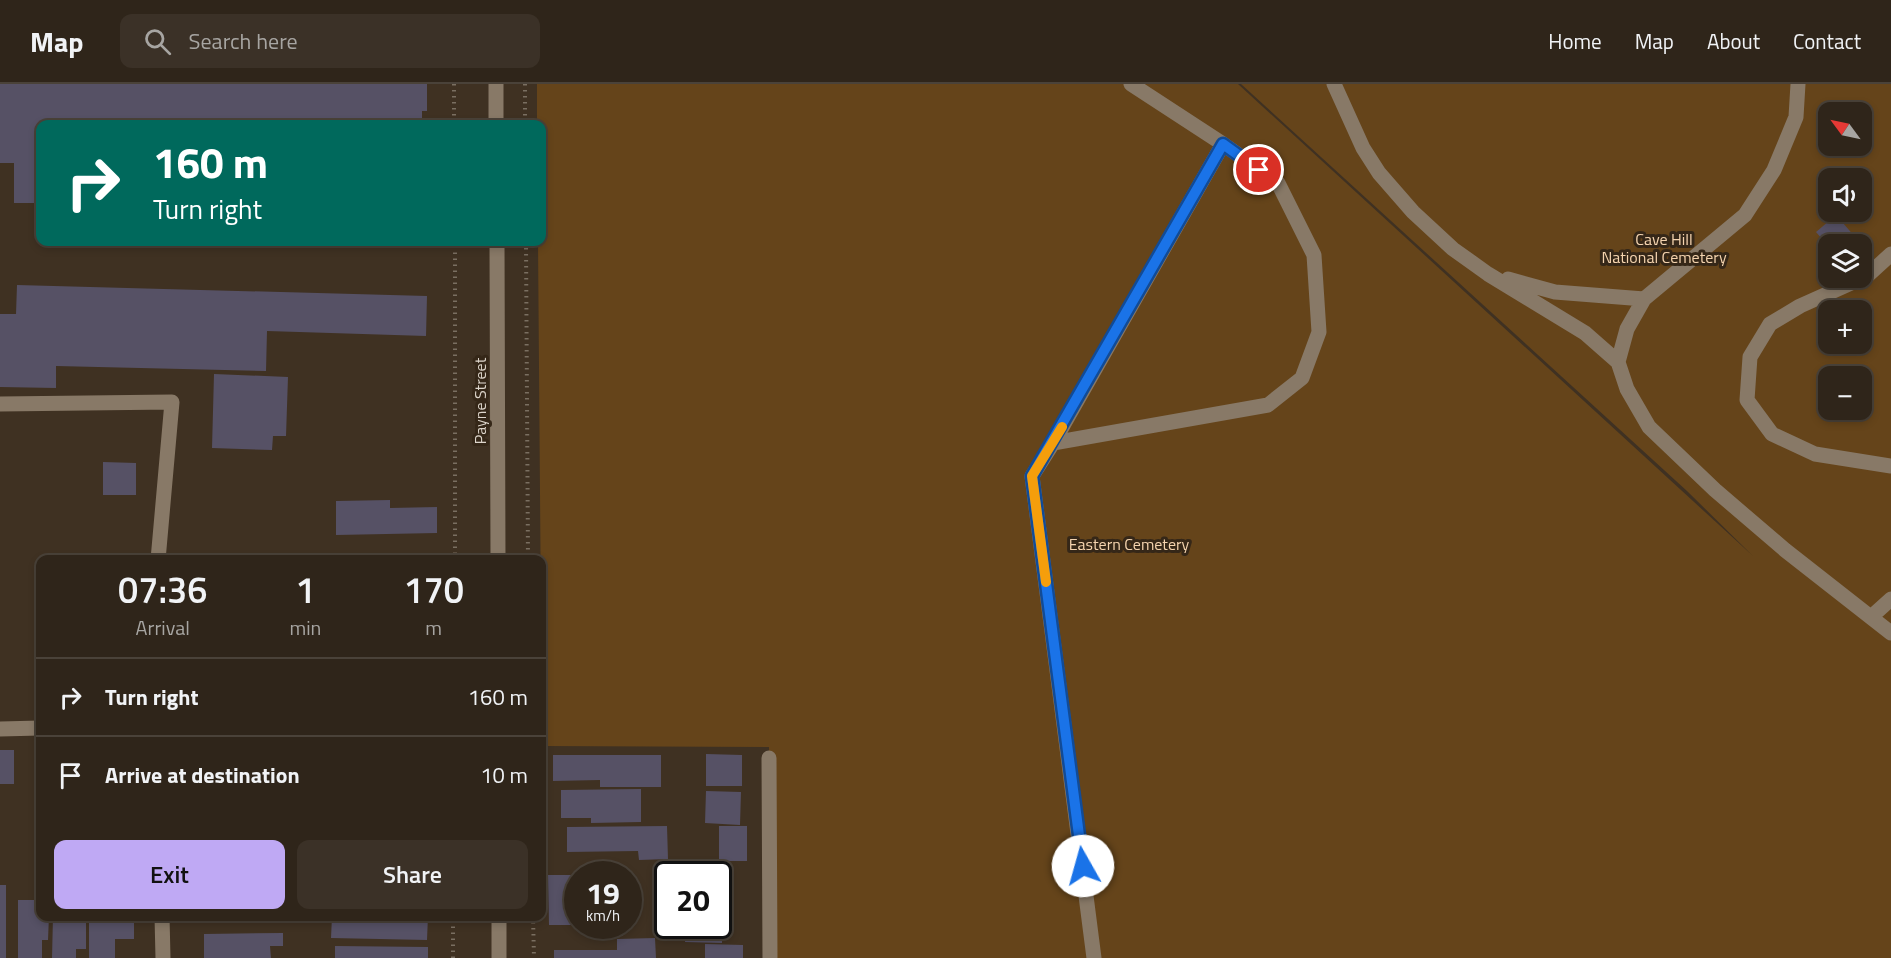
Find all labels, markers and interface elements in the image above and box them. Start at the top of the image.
search box [120,14,540,68]
text: Map [30,20,84,63]
text: Search here [189,24,298,58]
icon: search [141,25,174,58]
text: Home [1548,25,1602,57]
text: Map [1635,25,1674,57]
text: About [1707,25,1760,57]
text: Contact [1793,25,1861,57]
north arrow [1818,102,1872,156]
map controls [1818,102,1872,420]
text: 160 m [153,130,268,194]
icon: right [54,144,132,222]
pin [1233,144,1284,195]
icon: arrive [1242,153,1275,186]
button: sound [1818,168,1872,222]
text: Turn right [153,188,262,229]
park label: Cave Hill National Cemetery [1601,227,1727,269]
button: layers [1818,234,1872,288]
button: + [1818,300,1872,354]
street label: Payne Street [468,357,492,444]
button: − [1818,366,1872,420]
park label: Eastern Cemetery [1069,532,1190,556]
text: 07:36 [118,562,207,617]
text: 1 [295,562,315,617]
text: 170 [403,562,464,617]
text: Arrival [136,612,190,643]
text: min [289,612,321,643]
text: m [425,612,442,643]
text: Turn right [105,680,199,714]
text: 160 m [468,680,528,714]
icon: right [54,681,87,714]
text: Arrive at destination [105,758,300,792]
text: 10 m [480,758,528,792]
icon: arrive [54,759,87,792]
position arrow [1051,834,1115,898]
button: Exit [54,840,285,909]
button: Share [297,840,528,909]
speed limit sign: 20 [654,861,732,939]
text: 19 [586,870,620,916]
text: km/h [586,904,620,927]

